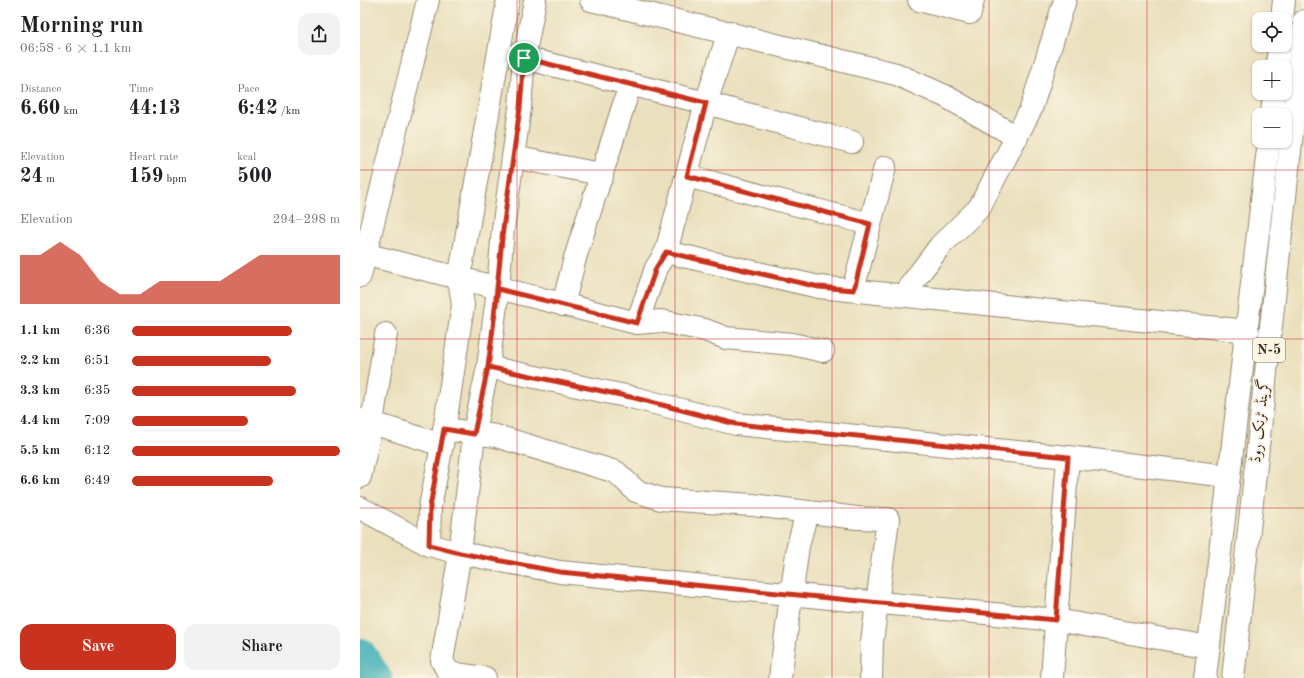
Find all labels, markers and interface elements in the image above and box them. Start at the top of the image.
map controls [1252,12,1292,148]
button: locate [1252,12,1292,52]
button: share [298,13,340,55]
text: Morning run [20,15,143,37]
pin [507,41,541,75]
text: 06:58 · 6 × 1.1 km [20,42,131,55]
icon: arrive [513,47,535,69]
button: + [1252,60,1292,100]
text: Distance [20,84,61,95]
text: Time [129,84,153,95]
text: Pace [237,84,260,95]
text: 6.60 [20,99,60,119]
text: 44:13 [129,99,181,119]
text: 6:42 [237,99,278,119]
text: km [60,106,78,117]
text: /km [278,106,300,117]
button: − [1252,108,1292,148]
text: Elevation [20,152,65,163]
text: Heart rate [129,152,178,163]
text: kcal [237,152,256,163]
text: 24 [20,167,43,187]
text: 159 [129,167,163,187]
text: 500 [237,167,272,187]
text: m [43,174,55,185]
text: bpm [163,174,187,185]
text: Elevation [20,213,73,226]
text: 294–298 m [273,213,340,226]
text: 1.1 km [20,324,60,337]
text: 6:36 [84,324,110,337]
road number: N-5 [1253,338,1285,362]
text: 2.2 km [20,354,60,367]
text: 6:51 [84,354,110,367]
street label: گرینڈ ٹرنک روڈ [1245,378,1274,464]
text: 3.3 km [20,384,60,397]
text: 6:35 [84,384,110,397]
text: 4.4 km [20,414,60,427]
text: 7:09 [84,414,110,427]
text: 5.5 km [20,444,60,457]
text: 6:12 [84,444,110,457]
text: 6.6 km [20,474,60,487]
text: 6:49 [84,474,110,487]
button: Save [20,624,176,670]
button: Share [184,624,340,670]

